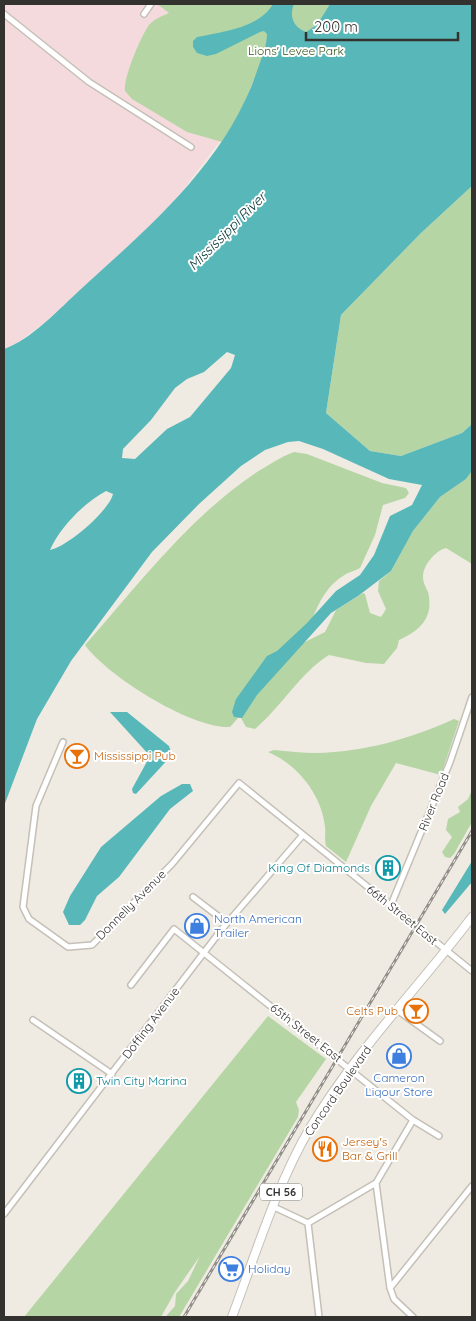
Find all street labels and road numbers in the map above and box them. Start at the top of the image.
street label: River Road [415,771,452,833]
street label: Donnelly Avenue [92,866,169,943]
street label: 66th Street East [364,881,441,948]
street label: Doffing Avenue [119,984,183,1062]
street label: 65th Street East [267,1000,345,1065]
street label: Concord Boulevard [301,1043,374,1139]
road number: CH 56 [260,1184,302,1200]

